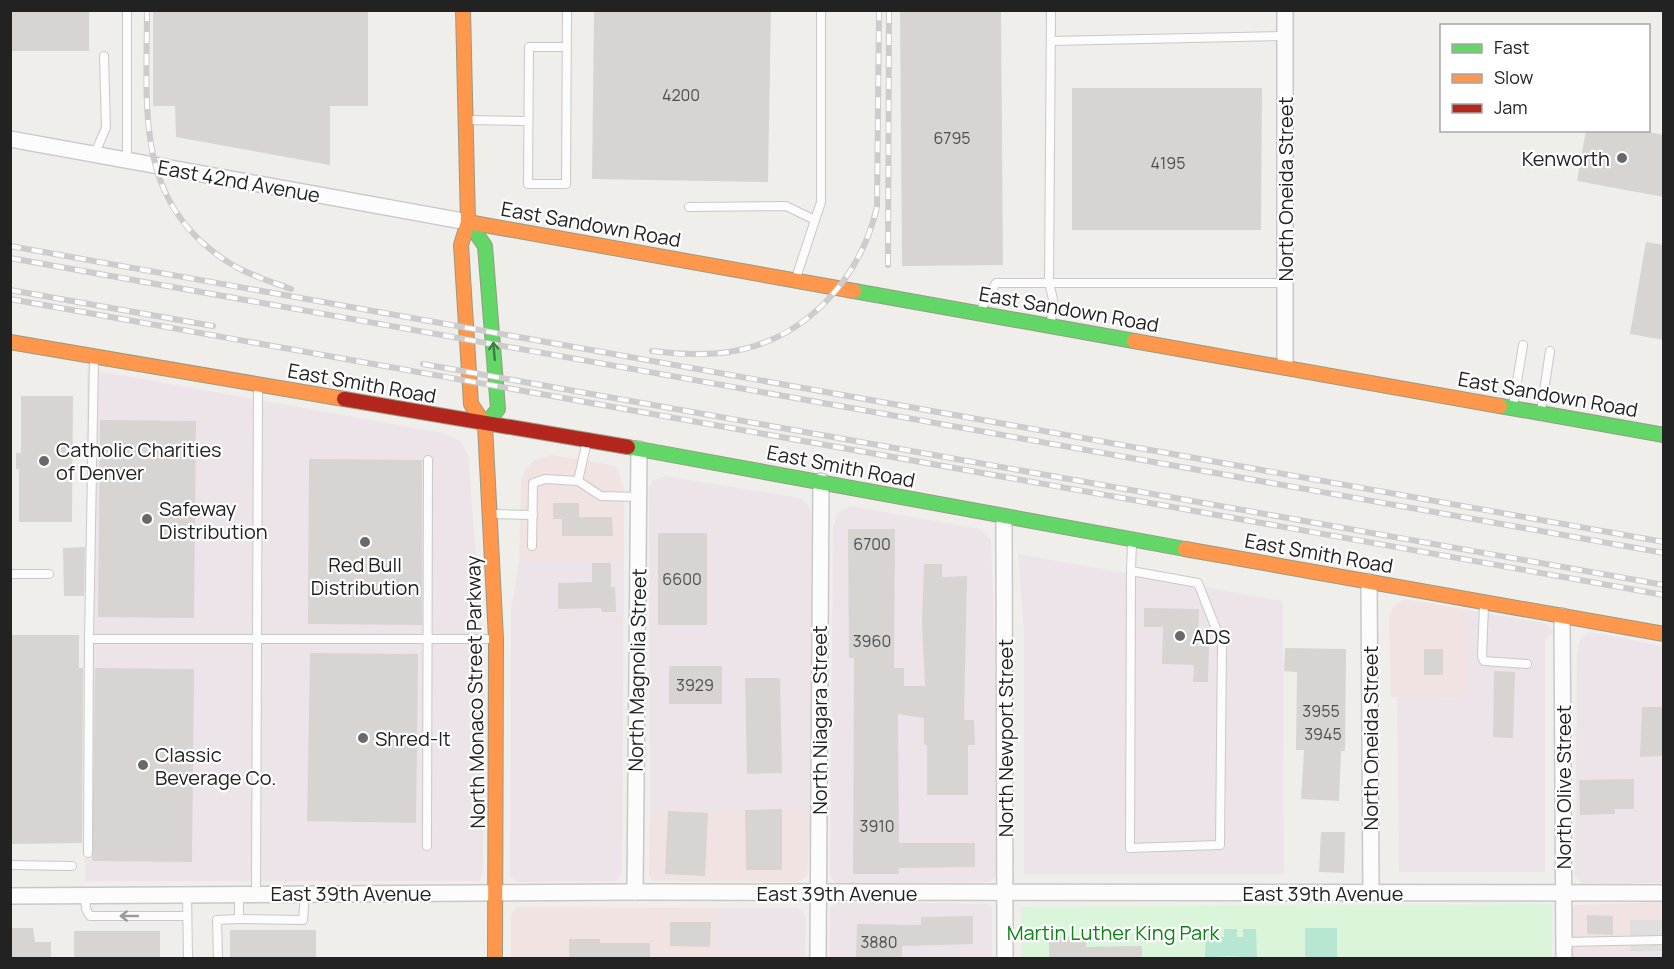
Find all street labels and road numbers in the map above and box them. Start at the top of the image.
street label: North Oneida Street [1272,97,1299,281]
street label: East 42nd Avenue [156,153,322,209]
street label: East Sandown Road [499,195,683,253]
street label: East Sandown Road [977,280,1161,338]
street label: East Smith Road [286,357,438,409]
street label: East Sandown Road [1456,365,1640,423]
street label: East Smith Road [765,438,917,494]
street label: East Smith Road [1243,527,1395,579]
street label: North Monaco Street Parkway [459,555,491,829]
street label: North Magnolia Street [622,568,652,772]
street label: North Niagara Street [806,625,833,815]
street label: North Newport Street [992,639,1019,837]
street label: North Oneida Street [1357,646,1384,830]
street label: North Olive Street [1550,705,1577,869]
street label: East 39th Avenue [271,880,431,907]
street label: East 39th Avenue [757,880,917,907]
street label: East 39th Avenue [1243,880,1403,907]

